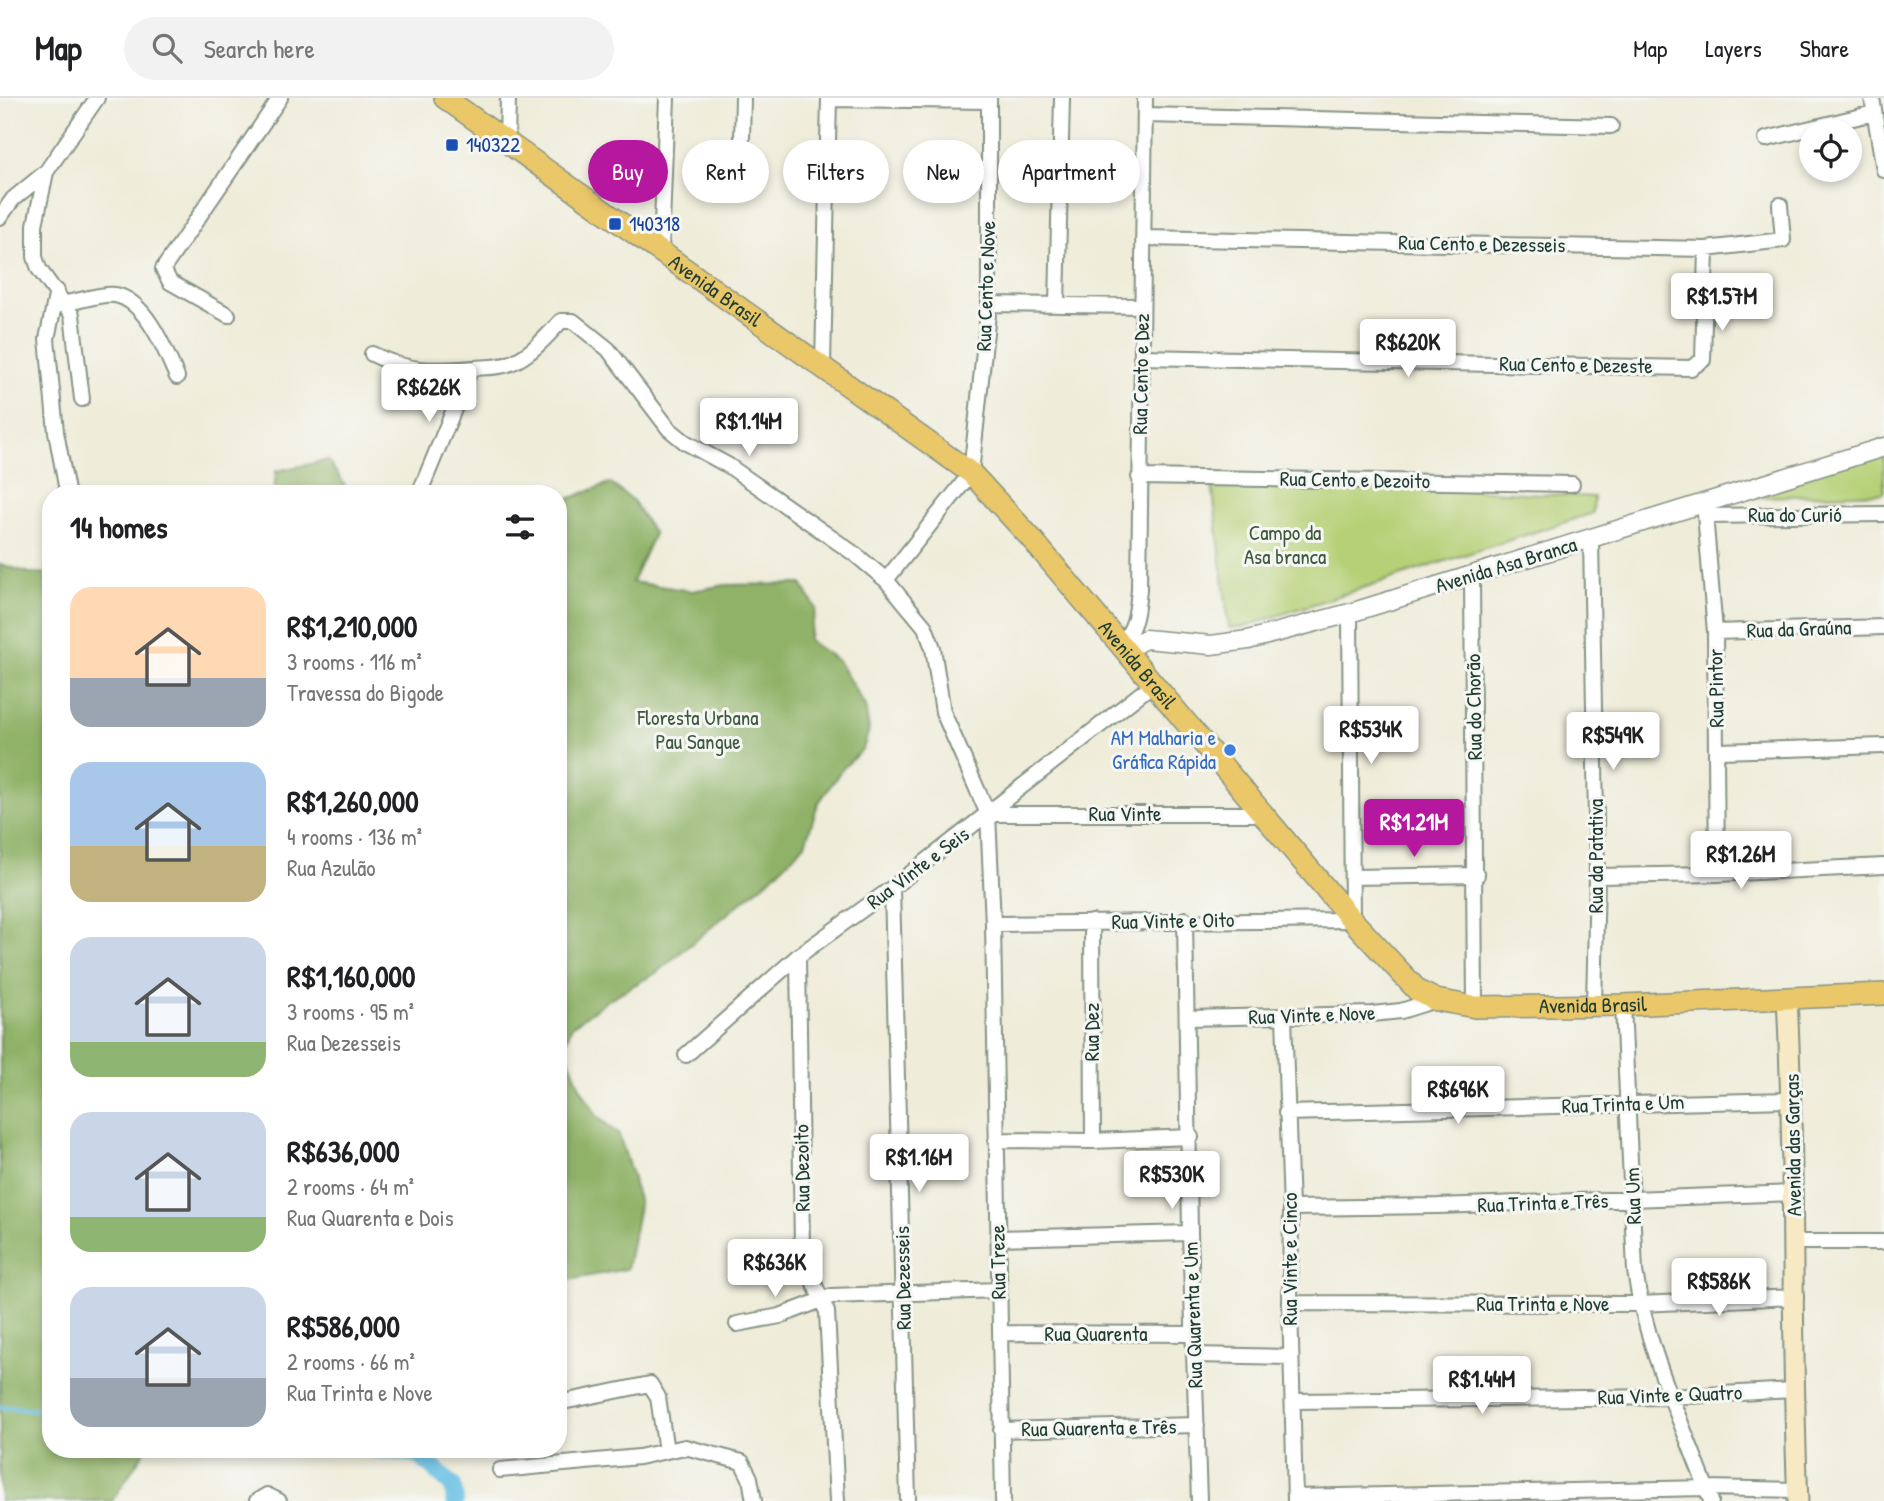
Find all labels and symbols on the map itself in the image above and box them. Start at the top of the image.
place label: 140322 [466,130,520,159]
marker: 140322 [444,137,460,153]
place label: 140318 [629,209,680,238]
marker: 140318 [607,216,623,232]
street label: Rua Cento e Nove [969,220,1002,352]
street label: Rua Cento e Dezesseis [1398,228,1566,259]
street label: Avenida Brasil [663,247,768,334]
pin: R$1.57M [1657,274,1787,333]
street label: Rua Cento e Dez [1125,313,1156,435]
pin: R$620K [1351,320,1465,379]
street label: Rua Cento e Dezeste [1499,349,1653,380]
pin: R$626K [372,364,486,424]
pin: R$1.14M [684,398,814,458]
street label: Rua Cento e Dezoito [1280,464,1430,495]
street label: Rua do Curió [1748,500,1842,529]
park label: Campo da Asa branca [1244,518,1326,571]
street label: Avenida Asa Branca [1431,529,1580,600]
street label: Rua da Graúna [1746,612,1852,645]
street label: Avenida Brasil [1092,614,1184,715]
street label: Rua Pintor [1700,648,1731,728]
street label: Rua do Chorão [1458,654,1489,760]
park label: Floresta Urbana Pau Sangue [637,703,758,756]
pin: R$534K [1314,706,1428,766]
pin: R$549K [1556,712,1670,772]
place label: AM Malharia e Gráfica Rápida [1111,723,1216,776]
marker: AM Malharia e Gráfica Rápida [1222,742,1238,758]
street label: Rua Vinte [1089,799,1161,828]
street label: Rua da Patativa [1581,799,1610,913]
pin: R$1.21M [1349,800,1479,859]
street label: Rua Vinte e Seis [860,819,975,916]
pin: R$1.26M [1676,832,1806,891]
street label: Rua Vinte e Oito [1111,905,1235,936]
street label: Avenida Brasil [1539,989,1648,1020]
street label: Rua Vinte e Nove [1248,998,1376,1031]
street label: Rua Dez [1077,1003,1106,1061]
pin: R$696K [1401,1066,1515,1126]
street label: Avenida das Garças [1777,1073,1808,1217]
street label: Rua Trinta e Um [1561,1087,1685,1120]
street label: Rua Dezoito [786,1124,817,1212]
pin: R$1.16M [854,1134,984,1194]
pin: R$530K [1115,1152,1229,1211]
street label: Rua Um [1617,1167,1648,1225]
street label: Rua Trinta e Três [1477,1186,1609,1219]
street label: Rua Vinte e Cinco [1275,1193,1304,1325]
street label: Rua Treze [982,1224,1013,1300]
street label: Rua Dezesseis [887,1226,918,1330]
pin: R$636K [718,1240,832,1299]
street label: Rua Quarenta e Um [1175,1241,1210,1389]
pin: R$586K [1662,1258,1776,1318]
street label: Rua Trinta e Nove [1477,1289,1609,1318]
street label: Rua Quarenta [1045,1319,1147,1348]
pin: R$1.44M [1417,1356,1547,1416]
street label: Rua Vinte e Quatro [1597,1377,1743,1412]
street label: Rua Quarenta e Três [1021,1412,1177,1443]

